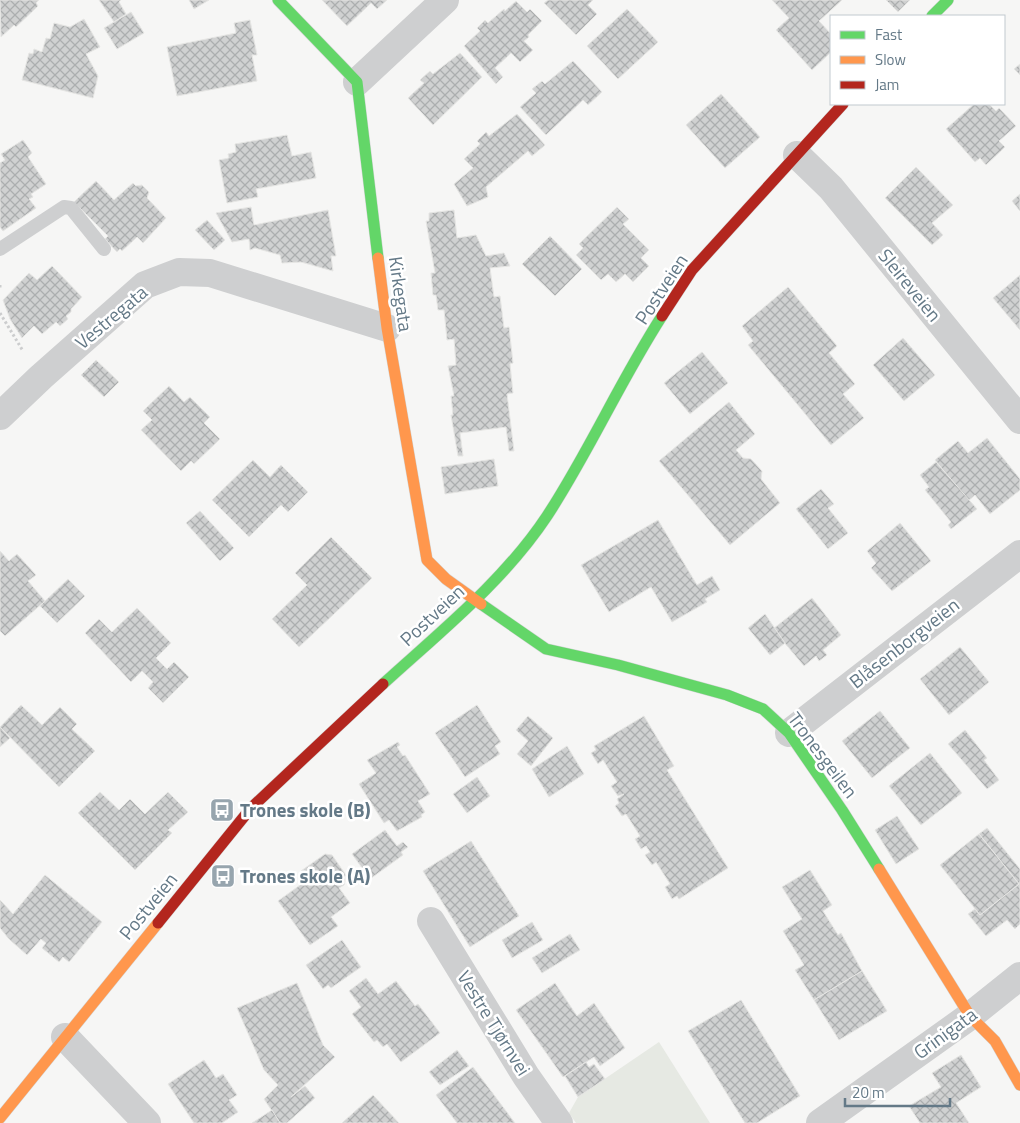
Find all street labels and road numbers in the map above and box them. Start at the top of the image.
street label: Sleireveien [872,242,949,328]
street label: Postveien [627,248,694,330]
street label: Kirkegata [382,255,421,334]
street label: Vestregata [68,277,154,356]
street label: Postveien [393,577,471,652]
street label: Blåsenborgveien [842,590,965,695]
street label: Tronesgeilen [781,706,865,804]
street label: Postveien [111,866,184,946]
street label: Vestre Tjørnvei [451,964,538,1081]
street label: Grinigata [907,999,983,1066]

